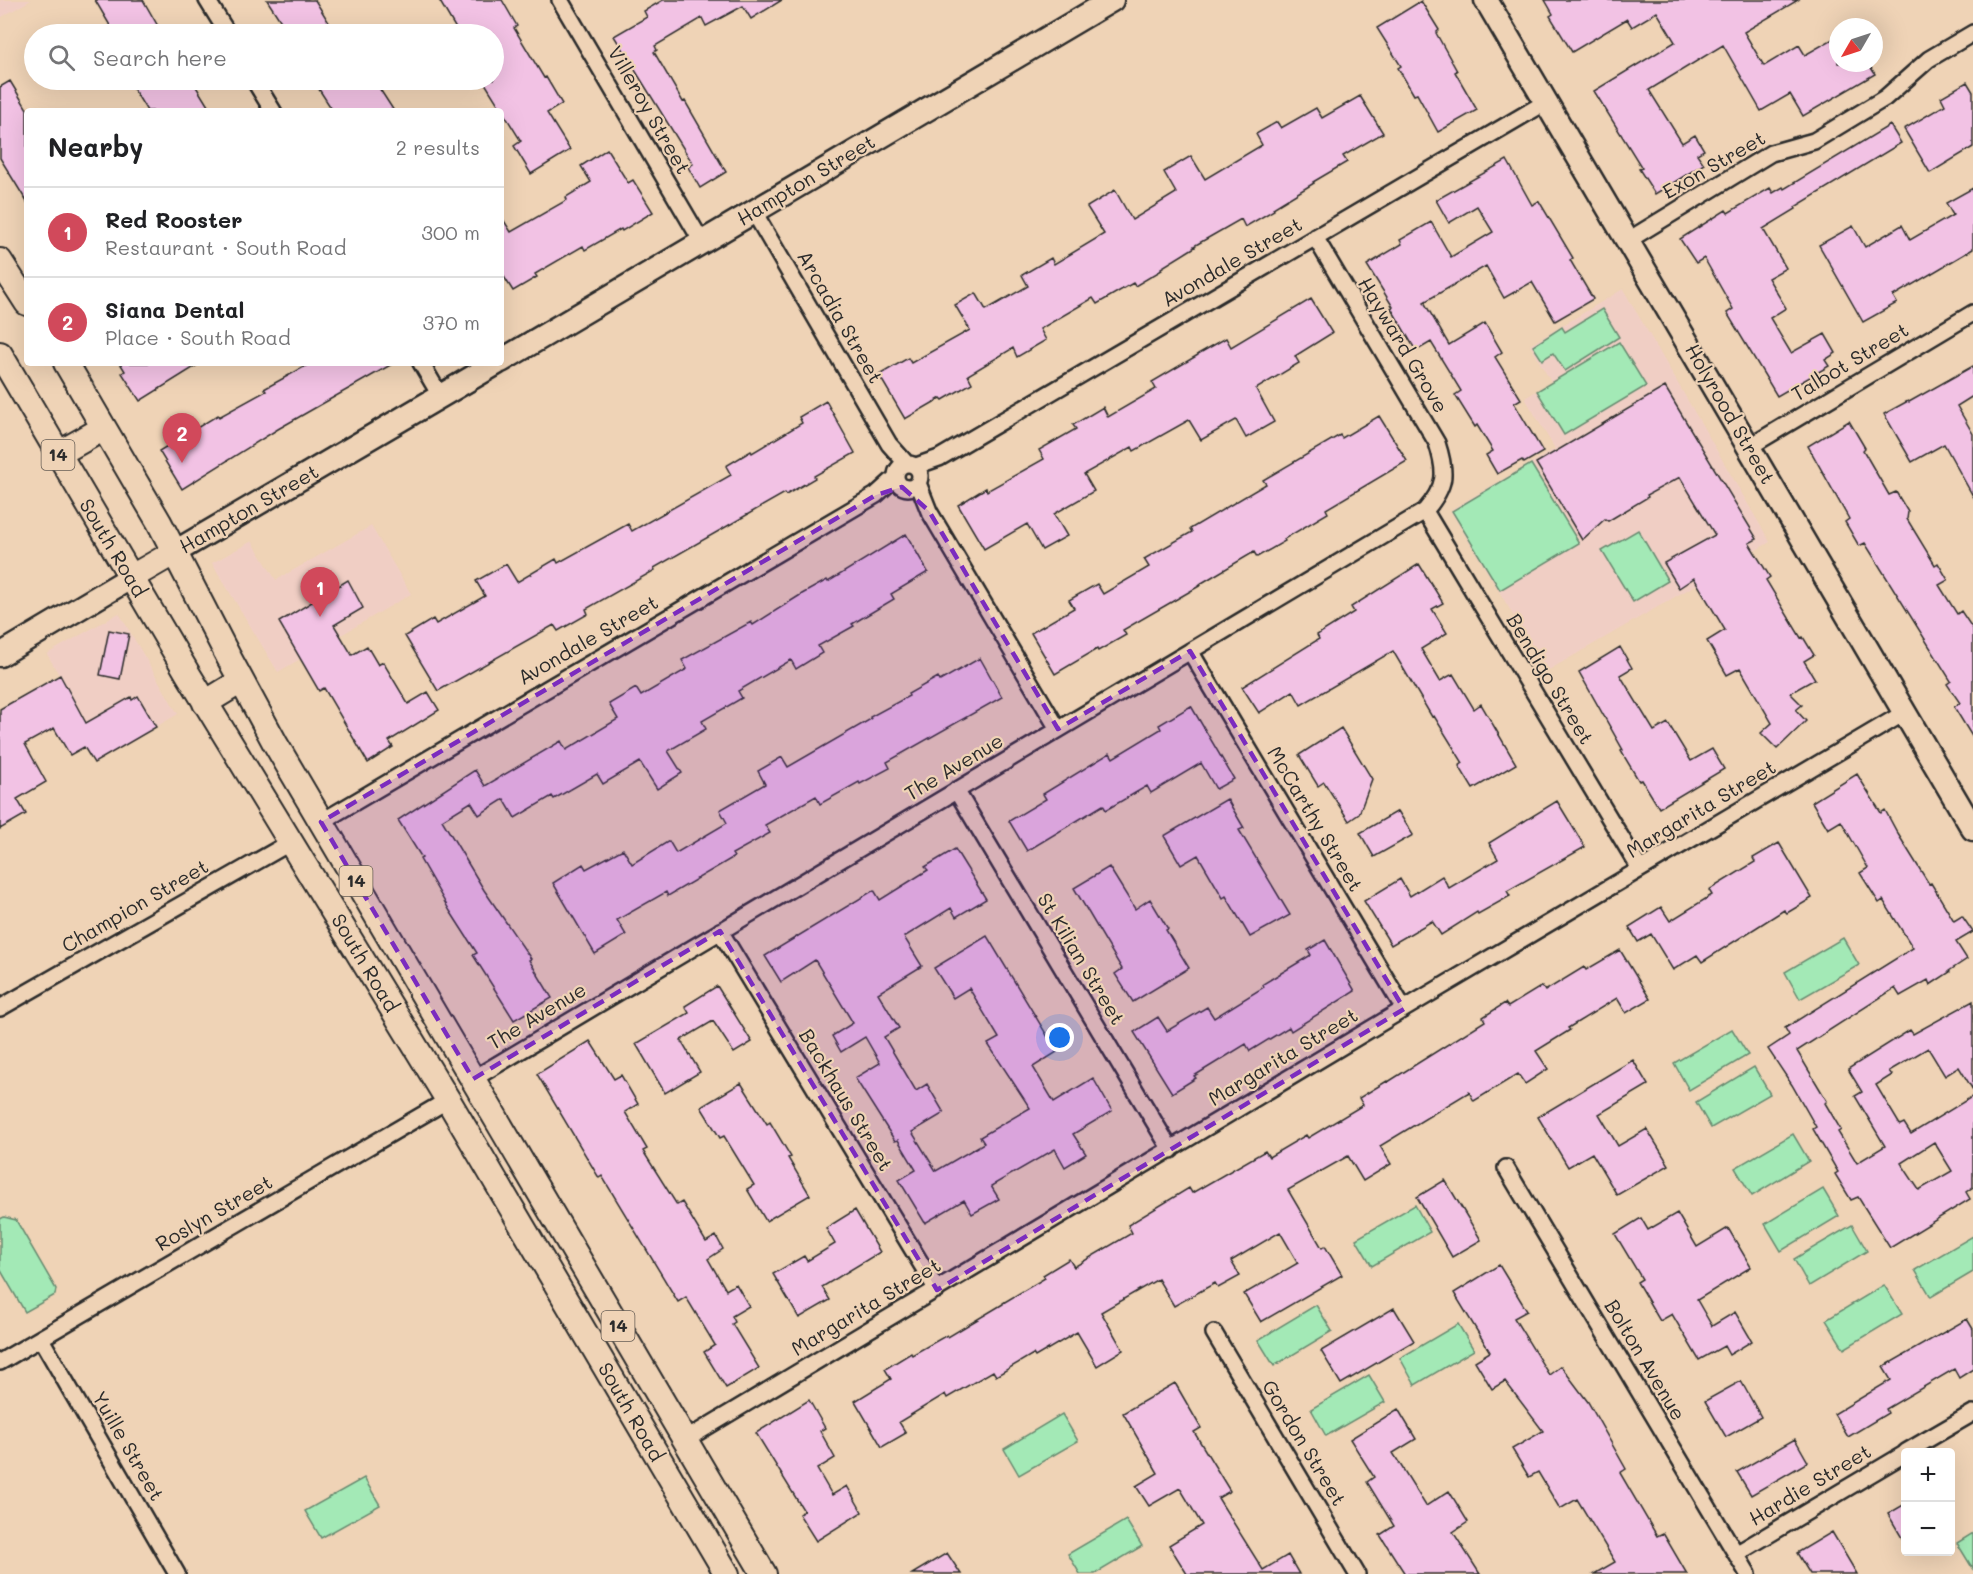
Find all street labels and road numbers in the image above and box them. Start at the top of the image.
street label: Villeroy Street [603,41,697,178]
street label: Exon Street [1657,124,1770,204]
street label: Hampton Street [732,128,879,231]
street label: Avondale Street [1157,210,1306,312]
street label: Arcadia Street [792,245,889,388]
street label: Hayward Grove [1353,272,1455,417]
street label: Talbot Street [1786,316,1913,406]
street label: Holyrood Street [1680,339,1782,488]
road number: 14 [42,440,74,470]
street label: Hampton Street [174,458,323,559]
street label: South Road [74,493,153,601]
street label: Avondale Street [513,588,662,690]
street label: Bendigo Street [1502,608,1600,749]
street label: The Avenue [899,727,1007,806]
street label: McCarthy Street [1262,741,1370,896]
street label: Margarita Street [1621,753,1780,863]
street label: Champion Street [56,853,213,958]
road number: 14 [340,866,372,896]
street label: St Kilian Street [1032,888,1131,1029]
street label: South Road [326,908,405,1016]
street label: The Avenue [482,976,590,1055]
street label: Margarita Street [1203,1001,1362,1111]
street label: Backhaus Street [794,1023,900,1175]
street label: Roslyn Street [150,1168,277,1256]
street label: Margarita Street [786,1251,945,1361]
street label: Bolton Avenue [1600,1294,1692,1425]
road number: 14 [602,1311,634,1341]
street label: South Road [593,1357,671,1466]
street label: Gordon Street [1257,1375,1353,1510]
street label: Yuille Street [87,1386,171,1505]
street label: Hardie Street [1744,1437,1875,1531]

